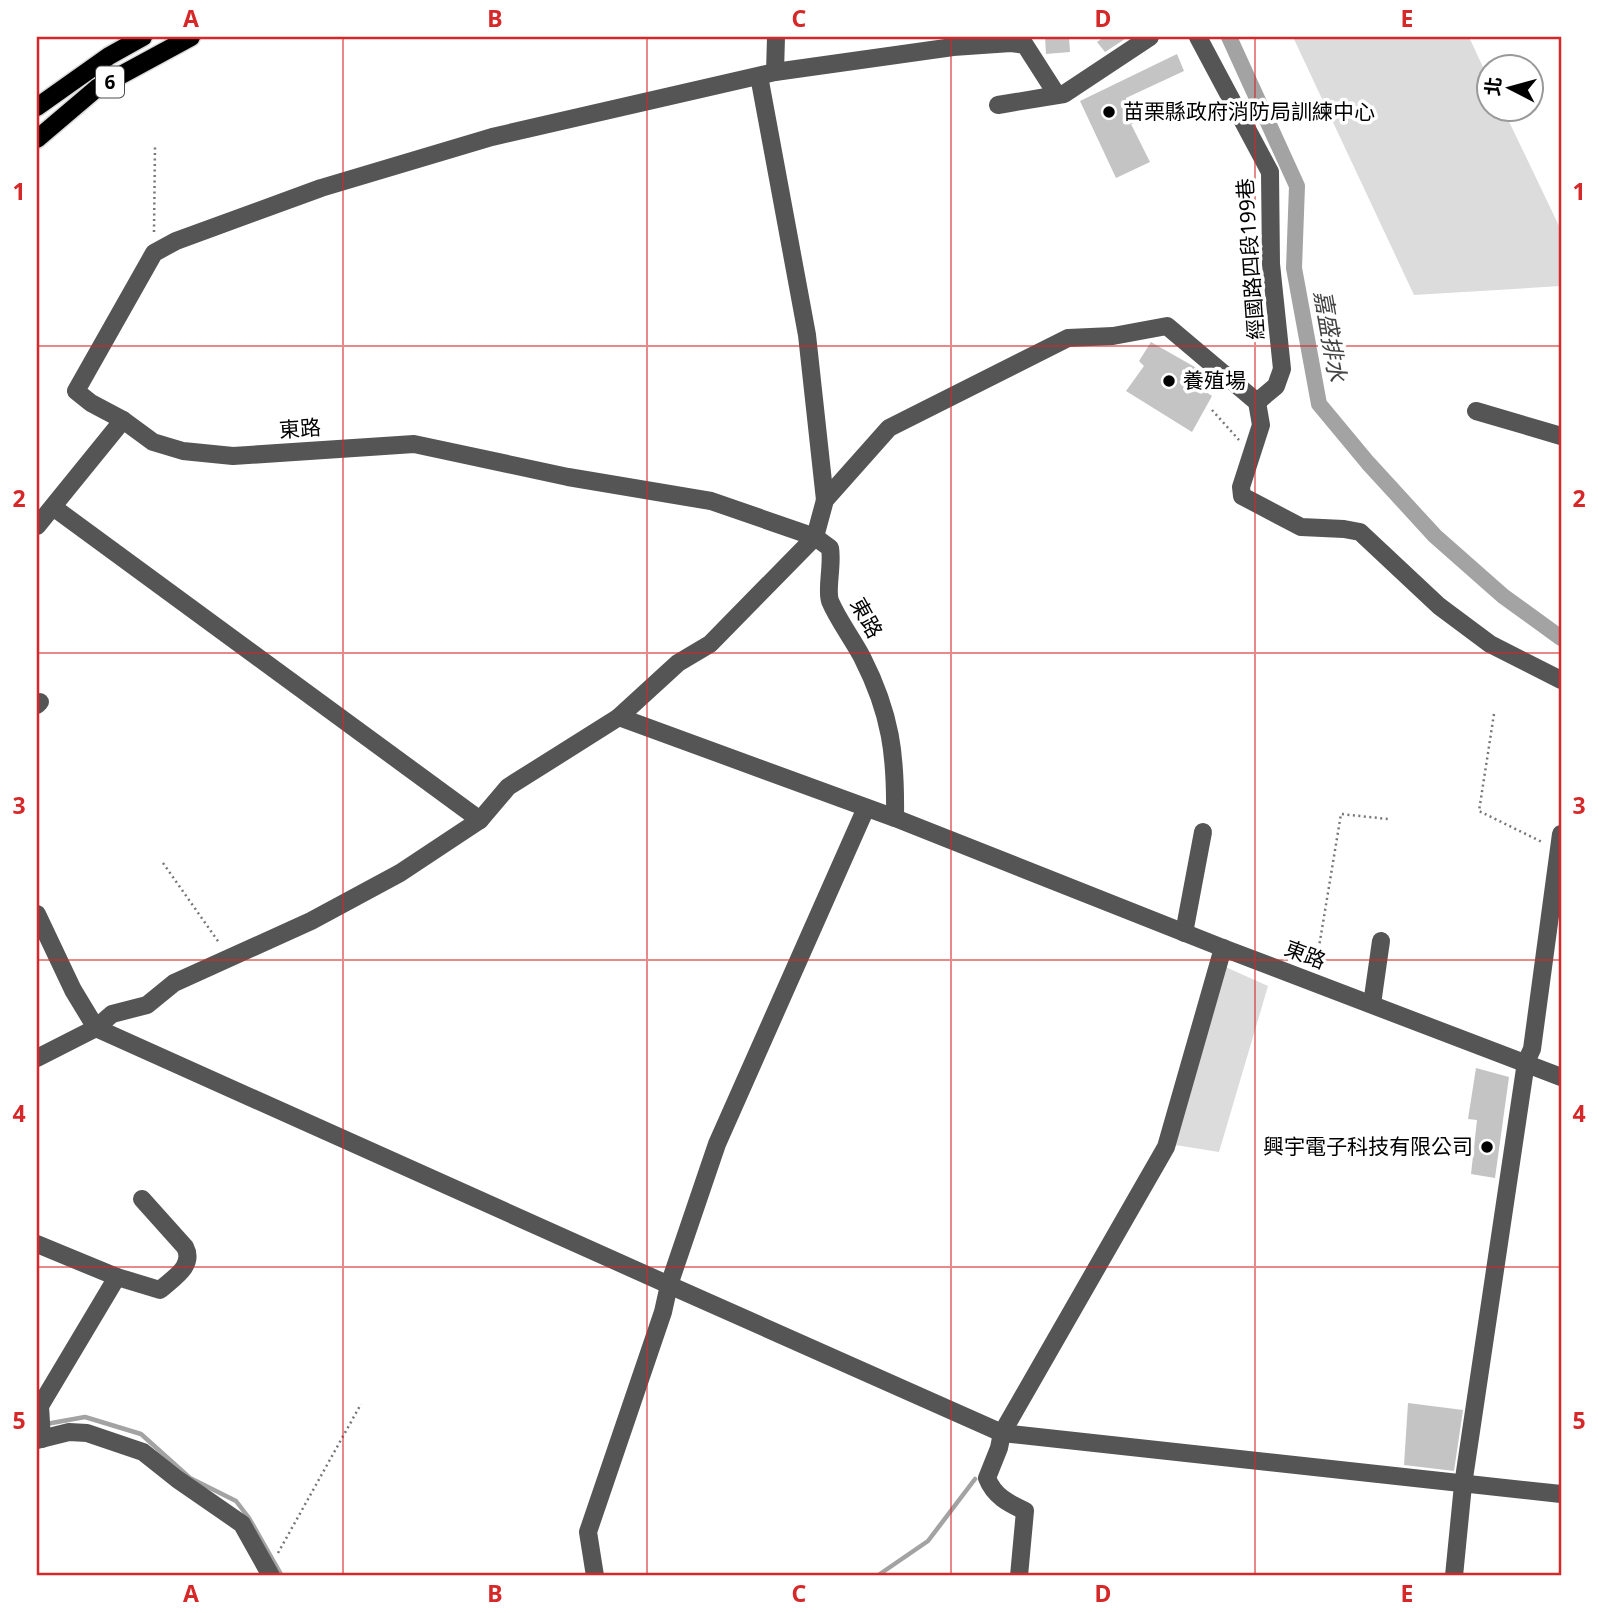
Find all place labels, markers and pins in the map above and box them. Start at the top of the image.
place label: 苗栗縣政府消防局訓練中心 [1123,97,1375,125]
marker: 苗栗縣政府消防局訓練中心 [1101,104,1117,120]
place label: 養殖場 [1183,366,1246,394]
marker: 養殖場 [1161,373,1177,389]
place label: 興宇電子科技有限公司 [1263,1132,1473,1160]
marker: 興宇電子科技有限公司 [1479,1139,1495,1155]

